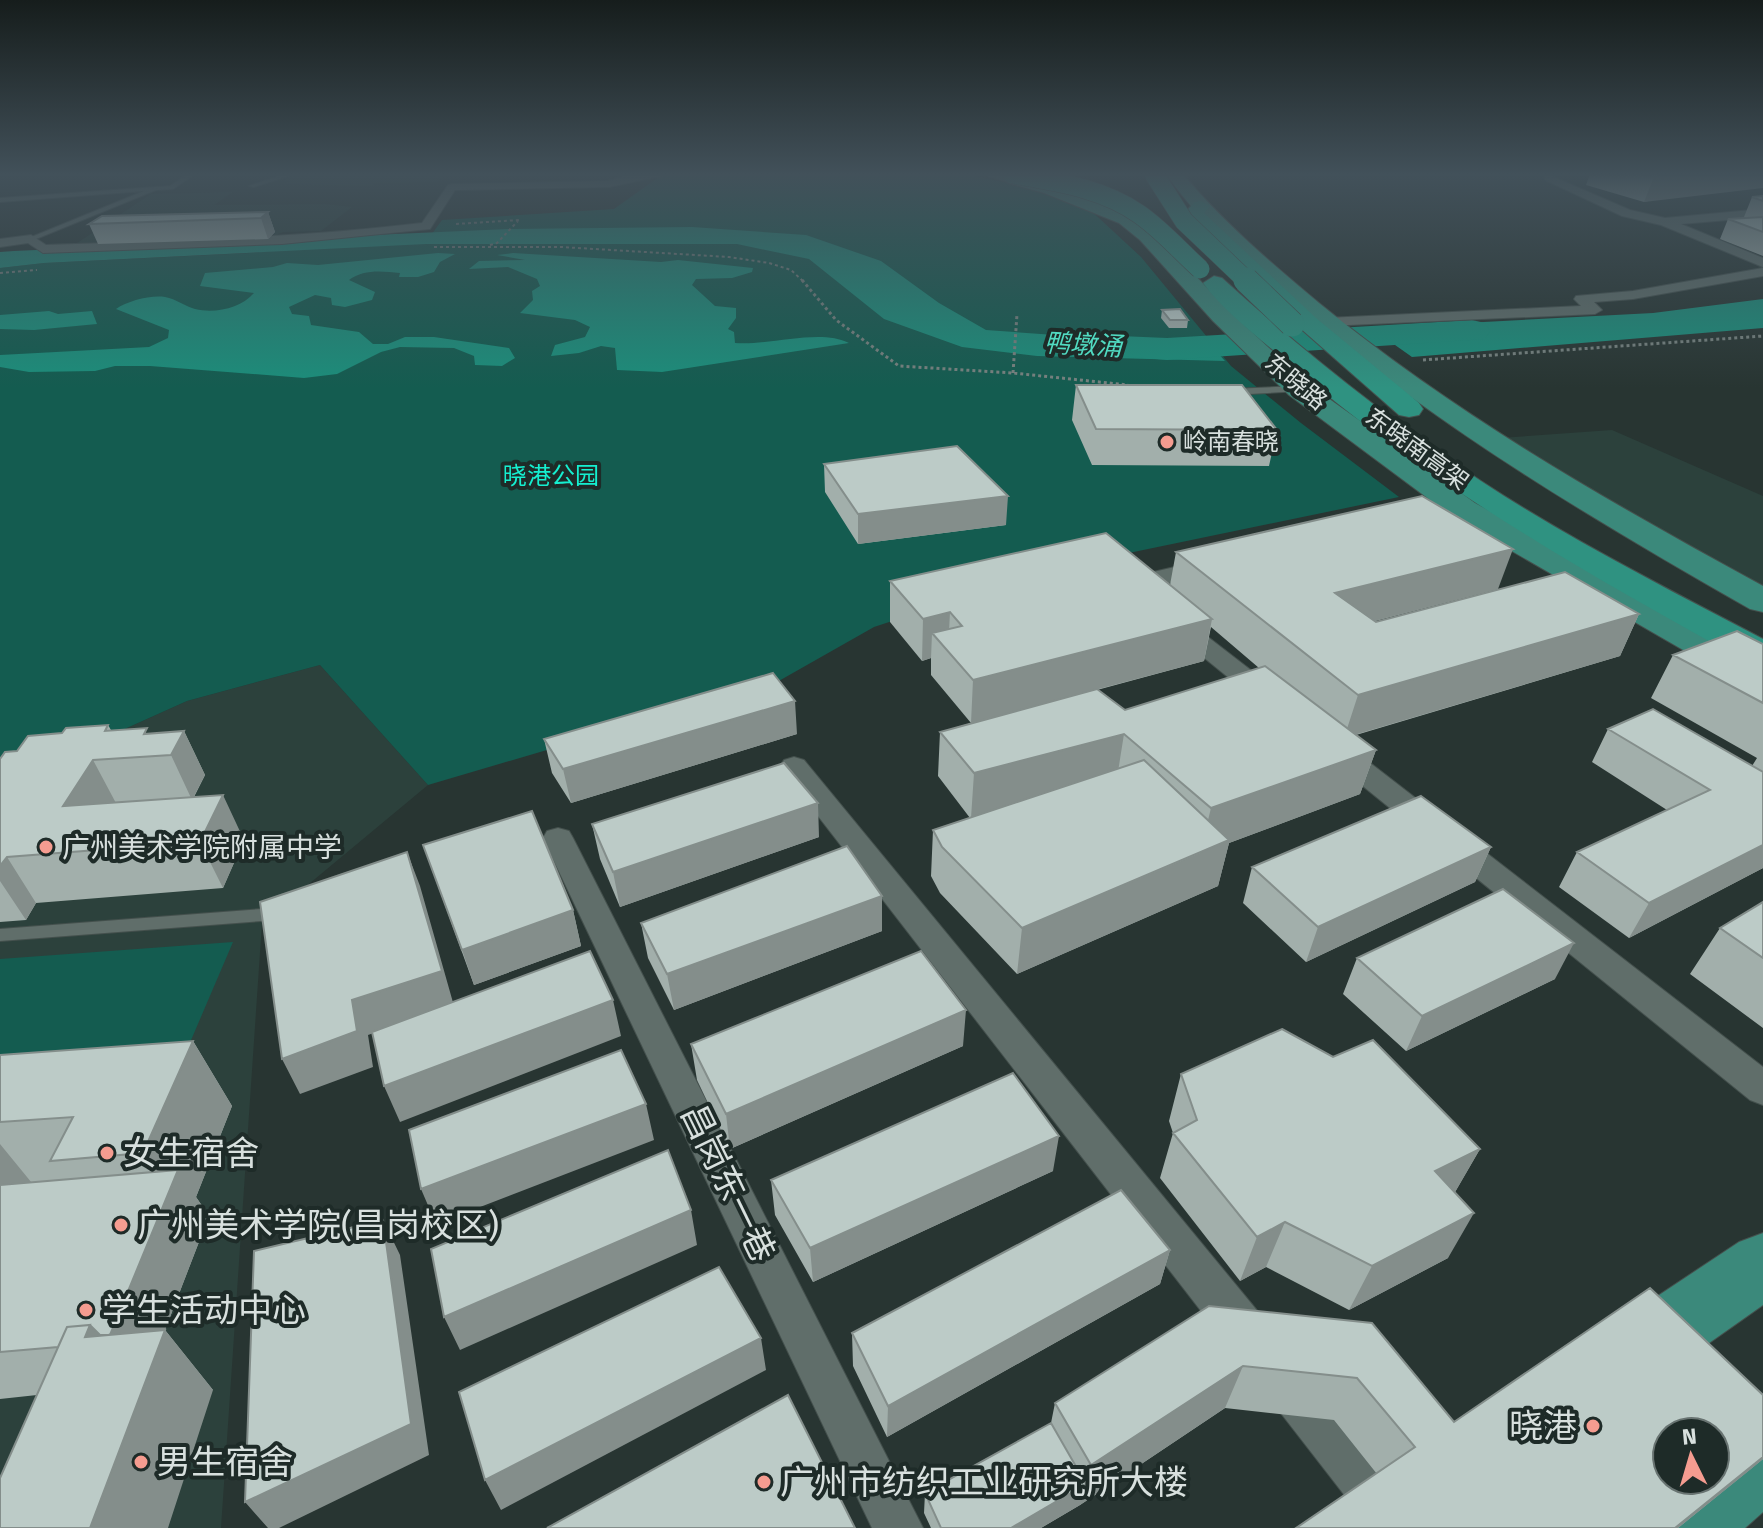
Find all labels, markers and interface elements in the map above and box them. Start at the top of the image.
water label: 鸭墩涌 [1043,327,1126,363]
street label: 东晓路 [1259,348,1333,416]
street label: 东晓南高架 [1360,402,1474,496]
place label: 岭南春晓 [1183,428,1279,456]
marker: 岭南春晓 [1158,433,1176,451]
park label: 晓港公园 [503,462,599,490]
place label: 广州美术学院附属中学 [62,831,342,864]
marker: 广州美术学院附属中学 [37,838,55,856]
street label: 昌岗东一巷 [672,1098,784,1268]
place label: 女生宿舍 [123,1133,259,1174]
marker: 女生宿舍 [98,1144,116,1162]
place label: 广州美术学院(昌岗校区) [137,1205,499,1246]
marker: 广州美术学院(昌岗校区) [112,1216,130,1234]
place label: 学生活动中心 [102,1290,306,1331]
marker: 学生活动中心 [77,1301,95,1319]
place label: 晓港 [1509,1406,1577,1447]
north arrow [1651,1416,1731,1496]
marker: 晓港 [1584,1417,1602,1435]
text: N [1681,1422,1698,1451]
place label: 男生宿舍 [157,1442,293,1483]
marker: 男生宿舍 [132,1453,150,1471]
place label: 广州市纺织工业研究所大楼 [780,1462,1188,1503]
marker: 广州市纺织工业研究所大楼 [755,1473,773,1491]

